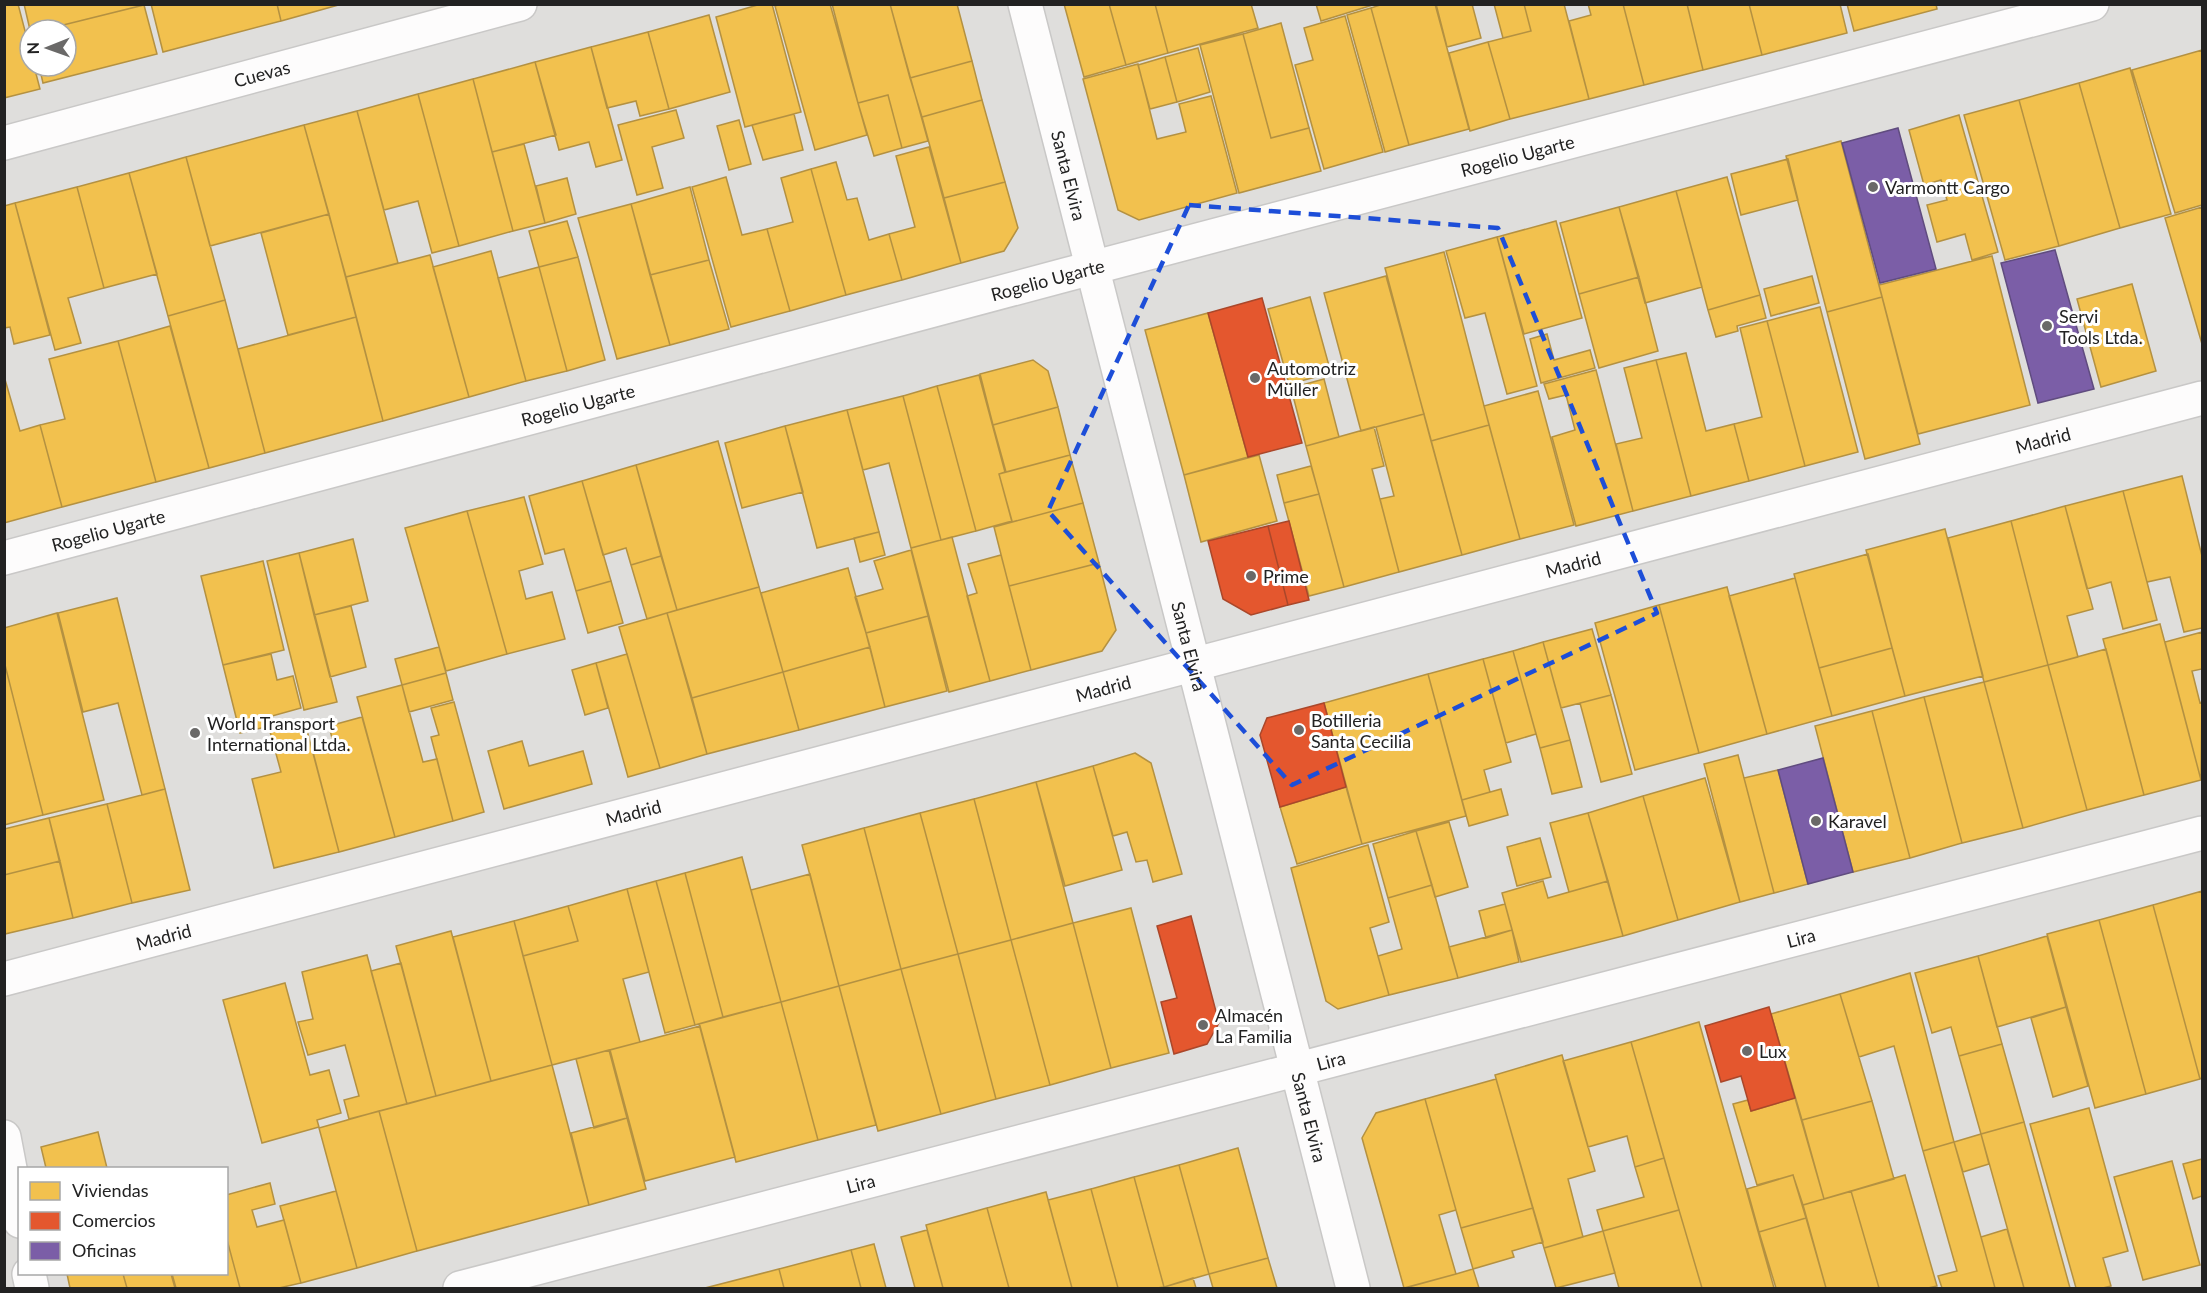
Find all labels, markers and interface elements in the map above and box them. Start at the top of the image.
north arrow [18,18,78,78]
text: N [23,42,42,55]
street label: Cuevas [231,55,292,92]
street label: Santa Elvira [1047,128,1091,223]
street label: Rogelio Ugarte [1458,130,1577,181]
place label: Varmontt Cargo [1885,176,2010,198]
marker: Varmontt Cargo [1866,180,1880,194]
street label: Rogelio Ugarte [988,254,1107,305]
place label: Servi Tools Ltda. [2059,305,2143,348]
marker: Servi Tools Ltda. [2040,319,2054,333]
place label: Automotriz Müller [1267,357,1356,400]
marker: Automotriz Müller [1248,371,1262,385]
street label: Rogelio Ugarte [519,379,637,431]
street label: Madrid [2013,422,2073,458]
street label: Rogelio Ugarte [49,505,168,556]
street label: Madrid [1543,546,1603,582]
place label: Prime [1263,565,1309,587]
marker: Prime [1244,569,1258,583]
street label: Santa Elvira [1167,599,1211,694]
street label: Madrid [1073,671,1133,706]
place label: Botilleria Santa Cecilia [1311,709,1411,752]
place label: World Transport International Ltda. [207,712,350,755]
marker: Botilleria Santa Cecilia [1292,723,1306,737]
marker: World Transport International Ltda. [188,726,202,740]
street label: Madrid [603,795,663,830]
place label: Karavel [1828,810,1887,832]
marker: Karavel [1809,814,1823,828]
street label: Madrid [133,919,194,955]
street label: Lira [1784,923,1818,952]
place label: Almacén La Familia [1215,1004,1292,1047]
marker: Almacén La Familia [1196,1018,1210,1032]
place label: Lux [1759,1040,1787,1062]
marker: Lux [1740,1044,1754,1058]
street label: Lira [1314,1046,1348,1075]
street label: Santa Elvira [1287,1070,1331,1165]
legend [18,1167,228,1275]
street label: Lira [844,1169,877,1198]
text: Viviendas [72,1179,149,1201]
text: Comercios [72,1209,156,1231]
text: Oficinas [72,1239,137,1261]

